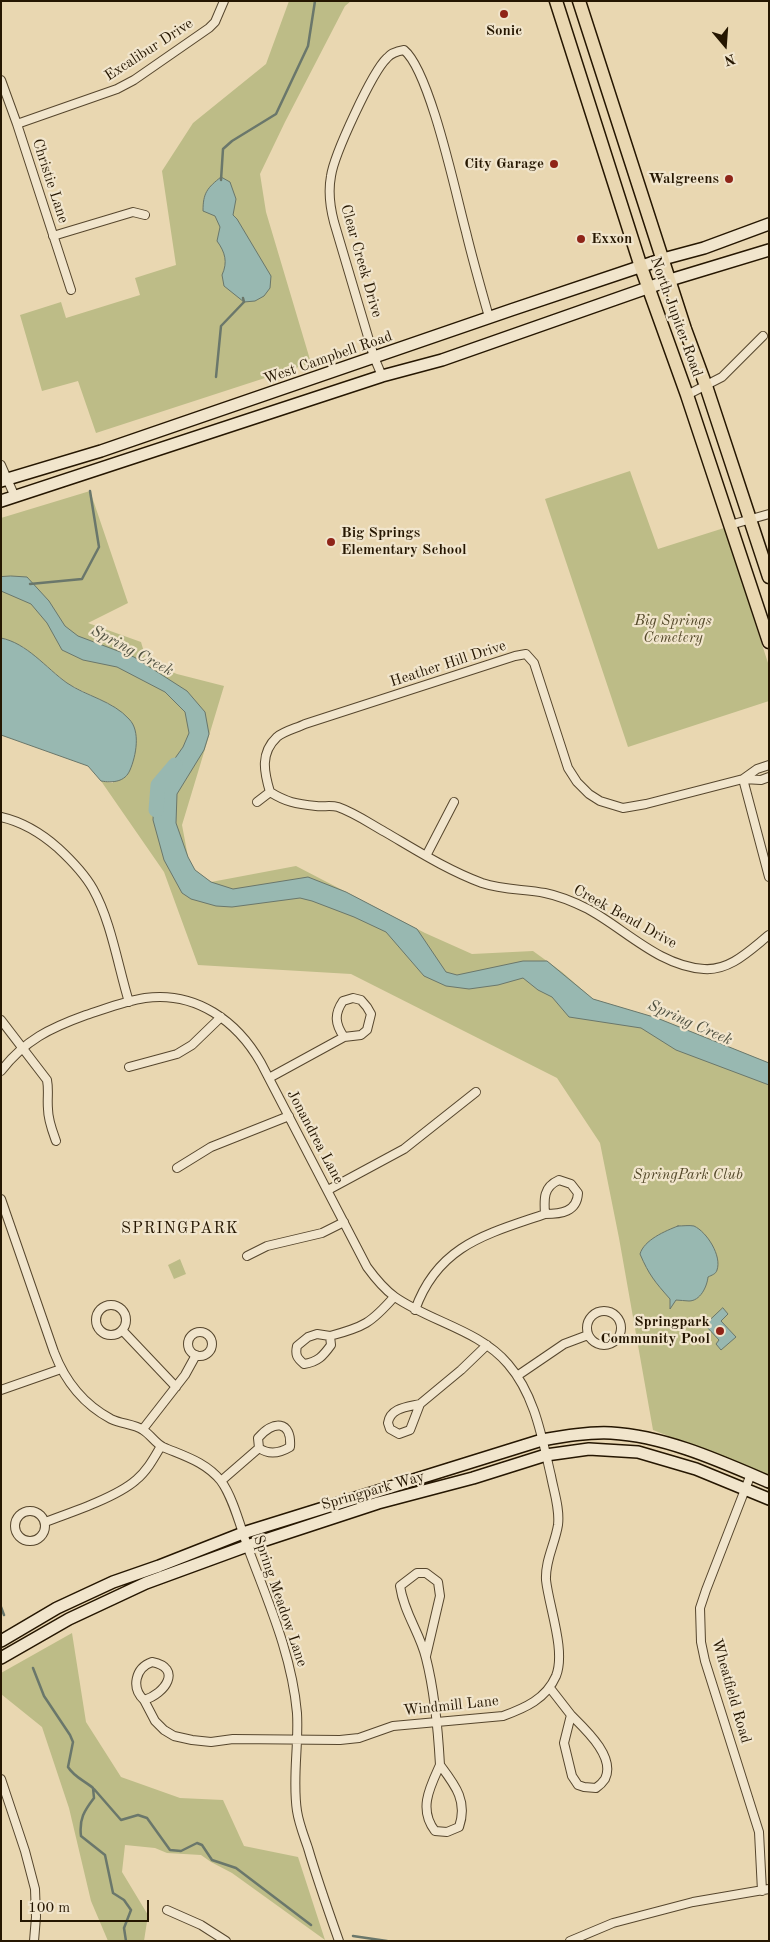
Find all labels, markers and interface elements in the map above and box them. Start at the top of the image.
marker: Sonic [498,8,510,20]
street label: Excalibur Drive [101,15,197,85]
north arrow [700,20,750,70]
place label: Sonic [486,22,522,40]
text: N [722,51,737,68]
street label: Christie Lane [28,136,72,226]
place label: City Garage [464,155,544,173]
marker: City Garage [548,158,560,170]
place label: Walgreens [648,170,719,188]
marker: Walgreens [723,173,735,185]
street label: Clear Creek Drive [336,202,386,320]
place label: Exxon [591,230,632,248]
marker: Exxon [575,233,587,245]
street label: North Jupiter Road [646,254,706,380]
street label: West Campbell Road [261,328,395,388]
place label: Big Springs Elementary School [341,524,467,559]
marker: Big Springs Elementary School [325,536,337,548]
park label: Big Springs Cemetery [634,612,712,647]
water label: Spring Creek [87,621,177,681]
street label: Heather Hill Drive [388,637,508,691]
street label: Creek Bend Drive [570,881,680,953]
water label: Spring Creek [645,996,735,1050]
street label: Jonandrea Lane [283,1087,347,1187]
park label: SpringPark Club [633,1166,743,1184]
district label: SPRINGPARK [120,1219,240,1239]
place label: Springpark Community Pool [601,1313,710,1348]
marker: Springpark Community Pool [714,1325,726,1337]
street label: Springpark Way [319,1468,427,1514]
street label: Spring Meadow Lane [249,1533,311,1669]
street label: Wheatfield Road [707,1637,755,1745]
street label: Windmill Lane [402,1692,500,1720]
scale bar [22,1890,151,1922]
text: 100 m [28,1901,70,1916]

